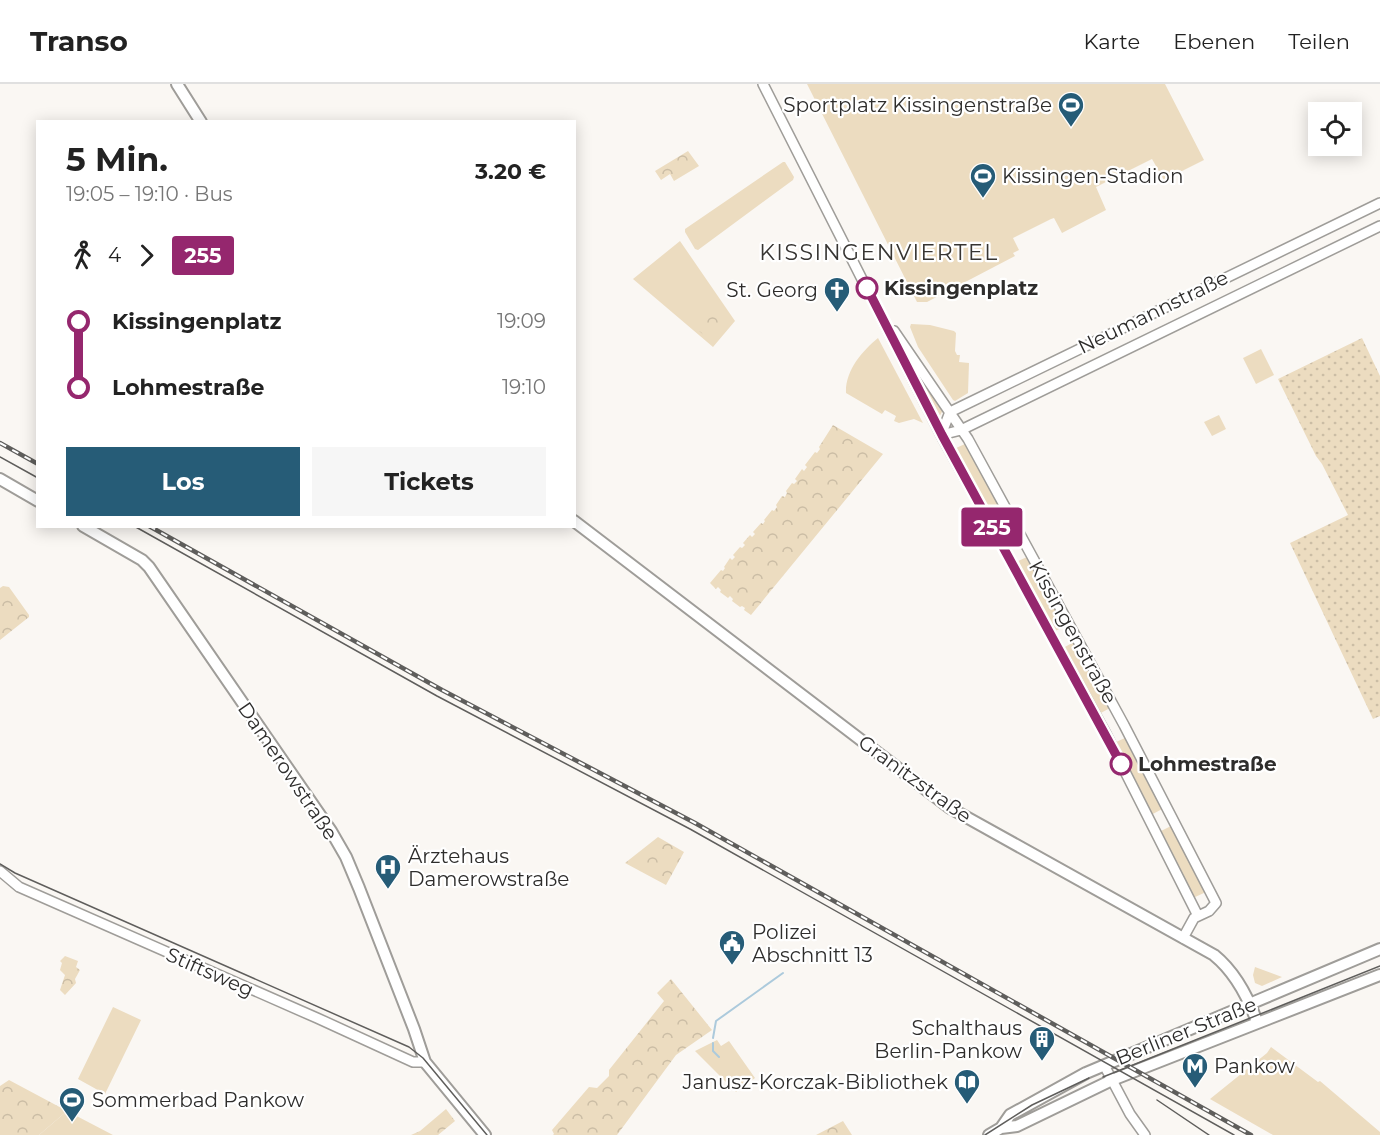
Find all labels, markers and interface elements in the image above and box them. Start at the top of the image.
text: Transo [30,24,128,58]
text: Karte [1084,29,1140,54]
text: Ebenen [1173,29,1255,54]
text: Teilen [1288,29,1350,54]
sports icon: Sportplatz Kissingenstraße [1056,90,1086,128]
place label: Sportplatz Kissingenstraße [783,93,1052,117]
map controls [1308,102,1362,156]
button: locate [1308,102,1362,156]
text: 5 Min. [66,139,168,179]
text: 3.20 € [475,158,546,185]
sports icon: Kissingen-Stadion [968,161,998,199]
place label: Kissingen-Stadion [1002,164,1183,188]
text: 19:05 – 19:10 · Bus [66,182,233,206]
icon: walk [66,239,99,272]
icon: forward [130,239,163,272]
district label: KISSINGENVIERTEL [759,239,999,266]
text: 4 [108,243,121,267]
text: 255 [184,243,222,268]
street label: Neumannstraße [1074,265,1232,359]
church icon: St. Georg [822,275,852,313]
place label: Kissingenplatz [884,276,1038,300]
marker: Kissingenplatz [856,277,878,299]
place label: St. Georg [726,278,818,302]
text: Kissingenplatz [112,308,282,335]
text: 19:09 [497,309,546,333]
text: Lohmestraße [112,374,264,401]
text: 19:10 [502,375,546,399]
button: Los [66,447,300,516]
button: Tickets [312,447,546,516]
line badge: 255 [958,508,1026,546]
text: 255 [973,515,1011,540]
street label: Kissingenstraße [1024,556,1122,708]
street label: Damerowstraße [233,697,343,845]
street label: Granitzstraße [854,730,976,828]
place label: Lohmestraße [1138,752,1277,776]
marker: Lohmestraße [1110,753,1132,775]
place label: Ärztehaus Damerowstraße [408,844,569,891]
hospital icon: Ärztehaus Damerowstraße [373,852,403,890]
place label: Polizei Abschnitt 13 [752,920,873,967]
public building icon: Polizei Abschnitt 13 [717,928,747,966]
street label: Stiftsweg [162,942,258,1002]
street label: Berliner Straße [1112,992,1260,1070]
place label: Schalthaus Berlin-Pankow [874,1016,1022,1063]
building icon: Schalthaus Berlin-Pankow [1027,1024,1057,1062]
metro station icon: Pankow [1180,1051,1210,1089]
place label: Pankow [1214,1054,1295,1078]
library icon: Janusz-Korczak-Bibliothek [952,1067,982,1105]
place label: Janusz-Korczak-Bibliothek [682,1070,948,1094]
sports icon: Sommerbad Pankow [57,1085,87,1123]
place label: Sommerbad Pankow [92,1088,304,1112]

